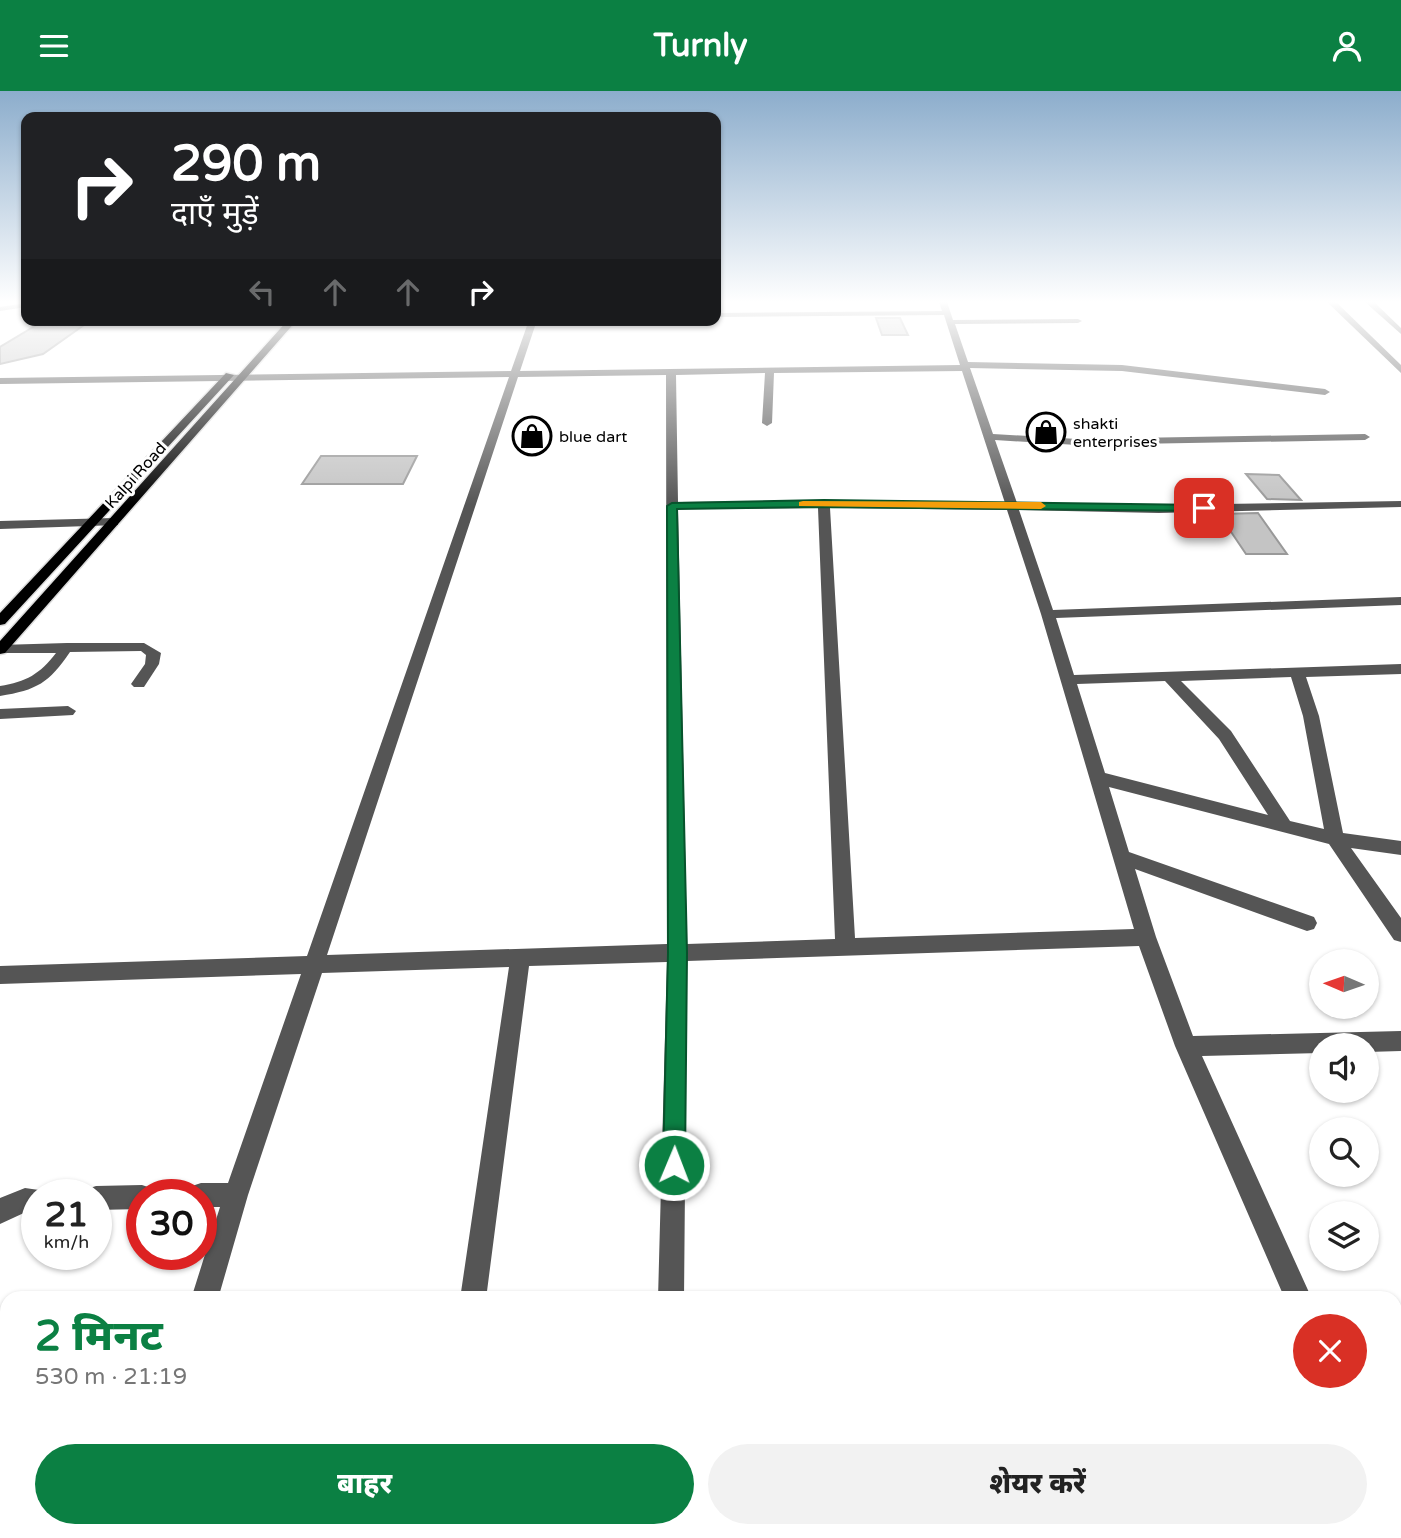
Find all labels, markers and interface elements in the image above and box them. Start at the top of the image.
icon: menu [35,27,73,65]
text: Turnly [654,27,747,65]
icon: person [1328,27,1366,65]
text: 290 m [171,135,321,194]
icon: right [56,140,147,231]
text: दाएँ मुड़ें [171,195,259,233]
icon: left [243,273,281,311]
icon: ahead [316,273,354,311]
icon: ahead [389,273,427,311]
icon: right [462,273,500,311]
shop icon: shakti enterprises [1025,411,1067,453]
place label: shakti enterprises [1073,414,1157,452]
shop icon: blue dart [511,415,553,457]
place label: blue dart [559,427,627,447]
street label: Kalpi Road [101,438,171,513]
pin [1174,478,1234,538]
icon: arrive [1185,489,1223,527]
north arrow [1309,949,1379,1019]
map controls [1309,949,1379,1271]
button: sound [1309,1033,1379,1103]
button: search [1309,1117,1379,1187]
position arrow [637,1128,711,1202]
speed limit sign: 30 [126,1179,217,1270]
text: 21 [45,1194,88,1236]
button: layers [1309,1201,1379,1271]
text: km/h [44,1231,89,1253]
text: 2 मिनट [35,1311,163,1362]
button: close [1293,1314,1367,1388]
text: 530 m · 21:19 [35,1363,187,1391]
button: बाहर [35,1444,694,1524]
button: शेयर करें [708,1444,1367,1524]

